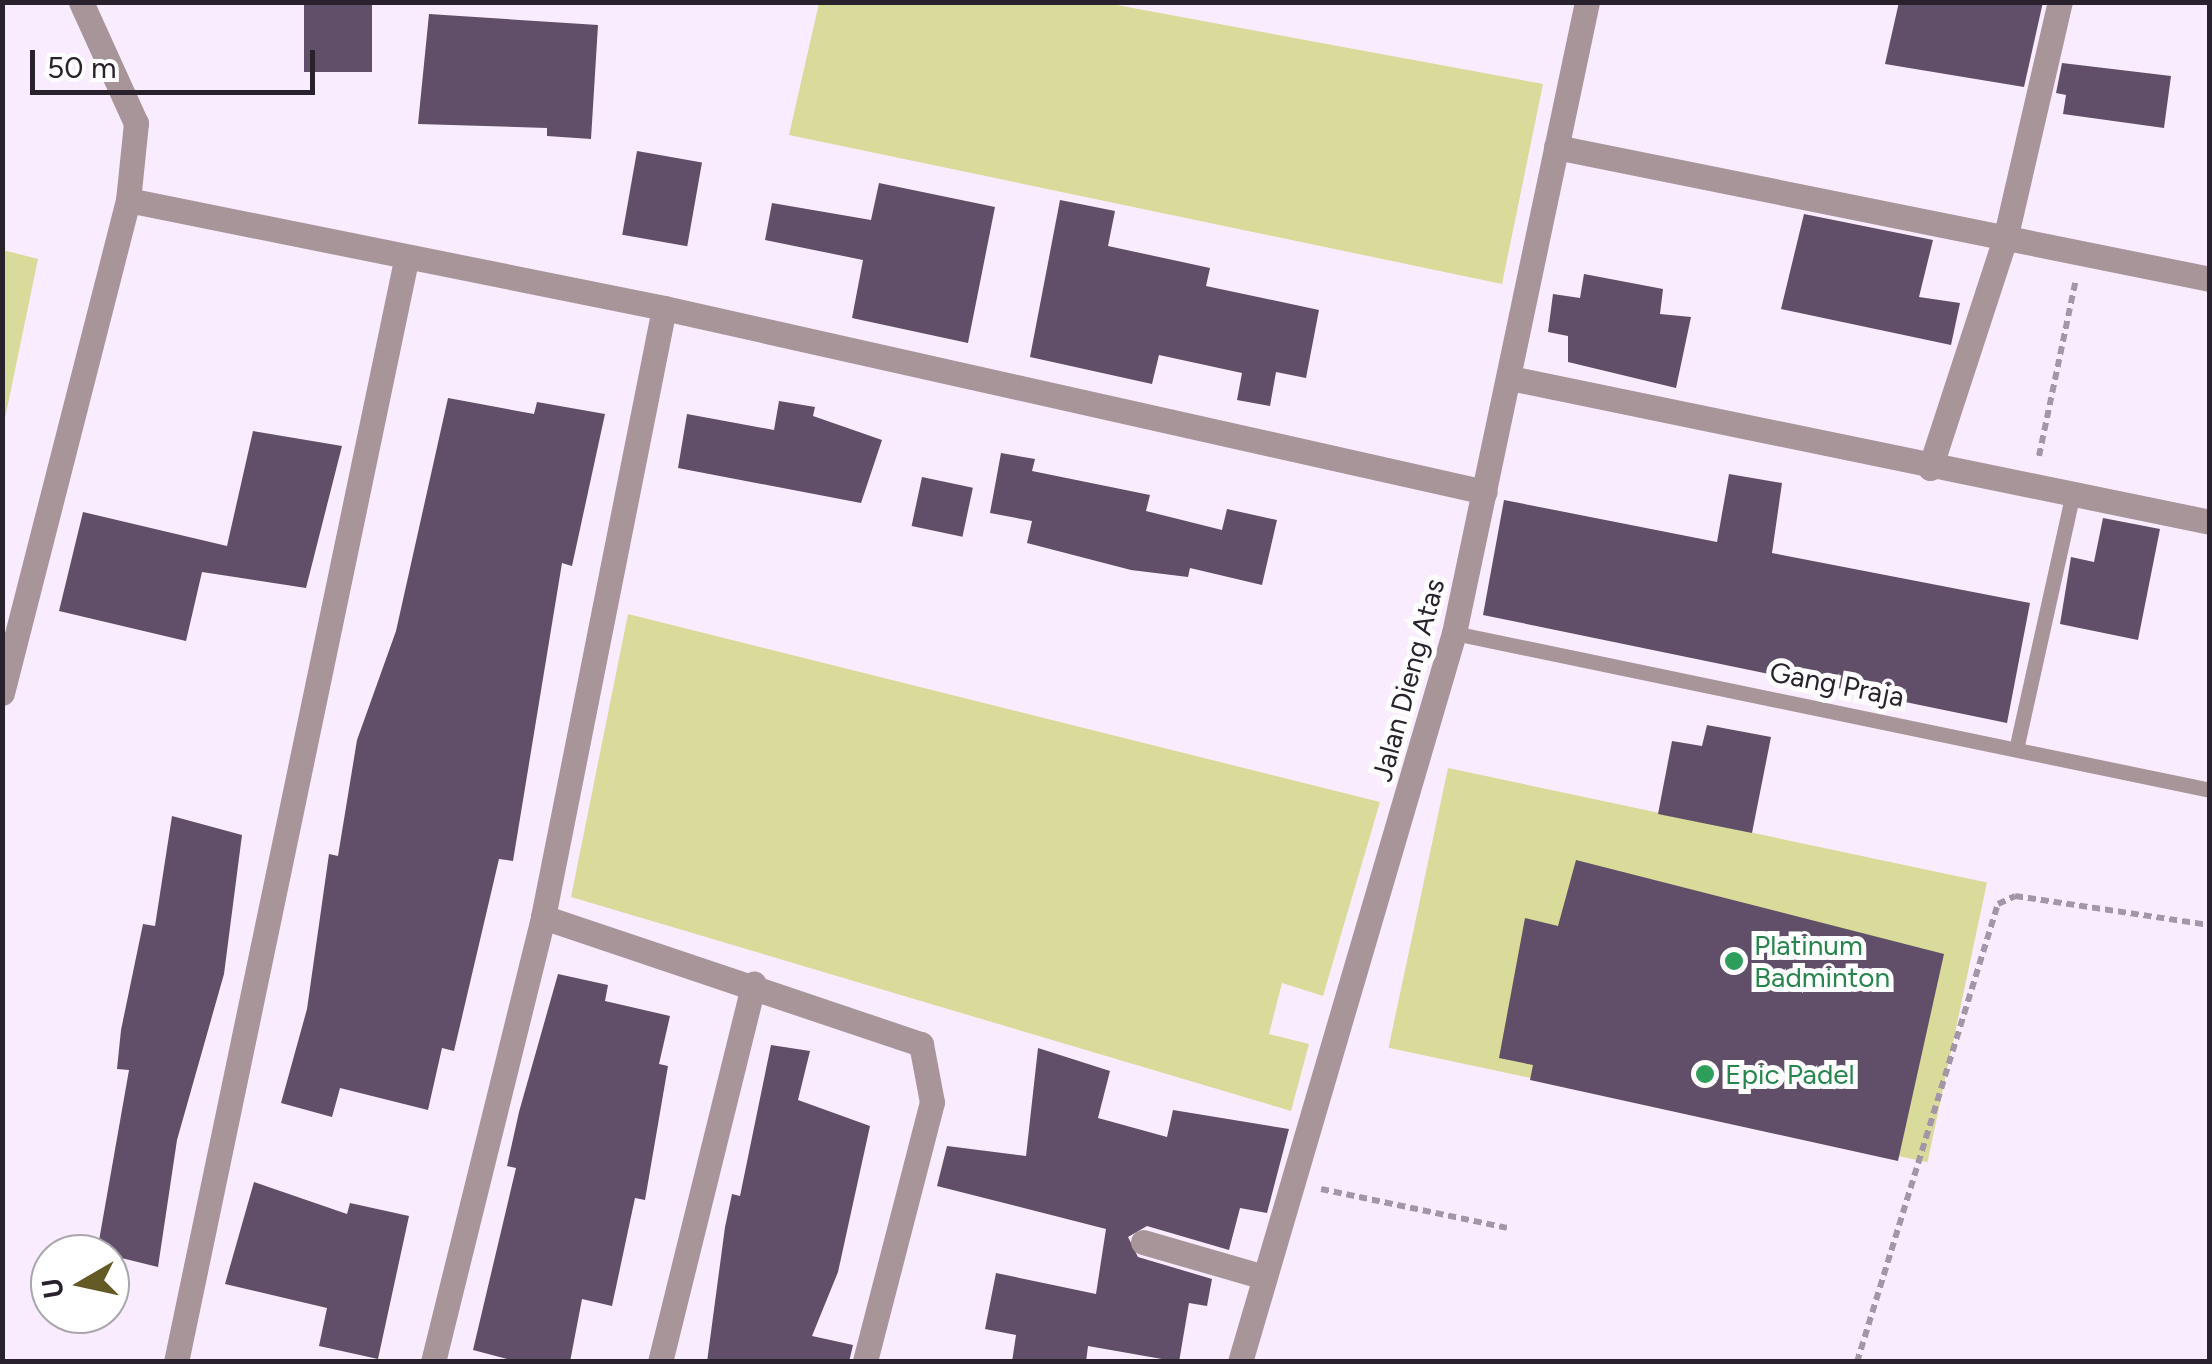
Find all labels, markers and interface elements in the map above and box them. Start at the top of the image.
scale bar [35,30,320,92]
text: 50 m [47,49,116,86]
street label: Jalan Dieng Atas [1365,575,1451,785]
street label: Gang Praja [1767,655,1907,713]
place label: Platinum Badminton [1754,928,1890,994]
marker: Platinum Badminton [1723,950,1745,972]
place label: Epic Padel [1725,1057,1855,1091]
marker: Epic Padel [1694,1063,1716,1085]
north arrow [30,1234,130,1334]
text: U [34,1276,71,1301]

